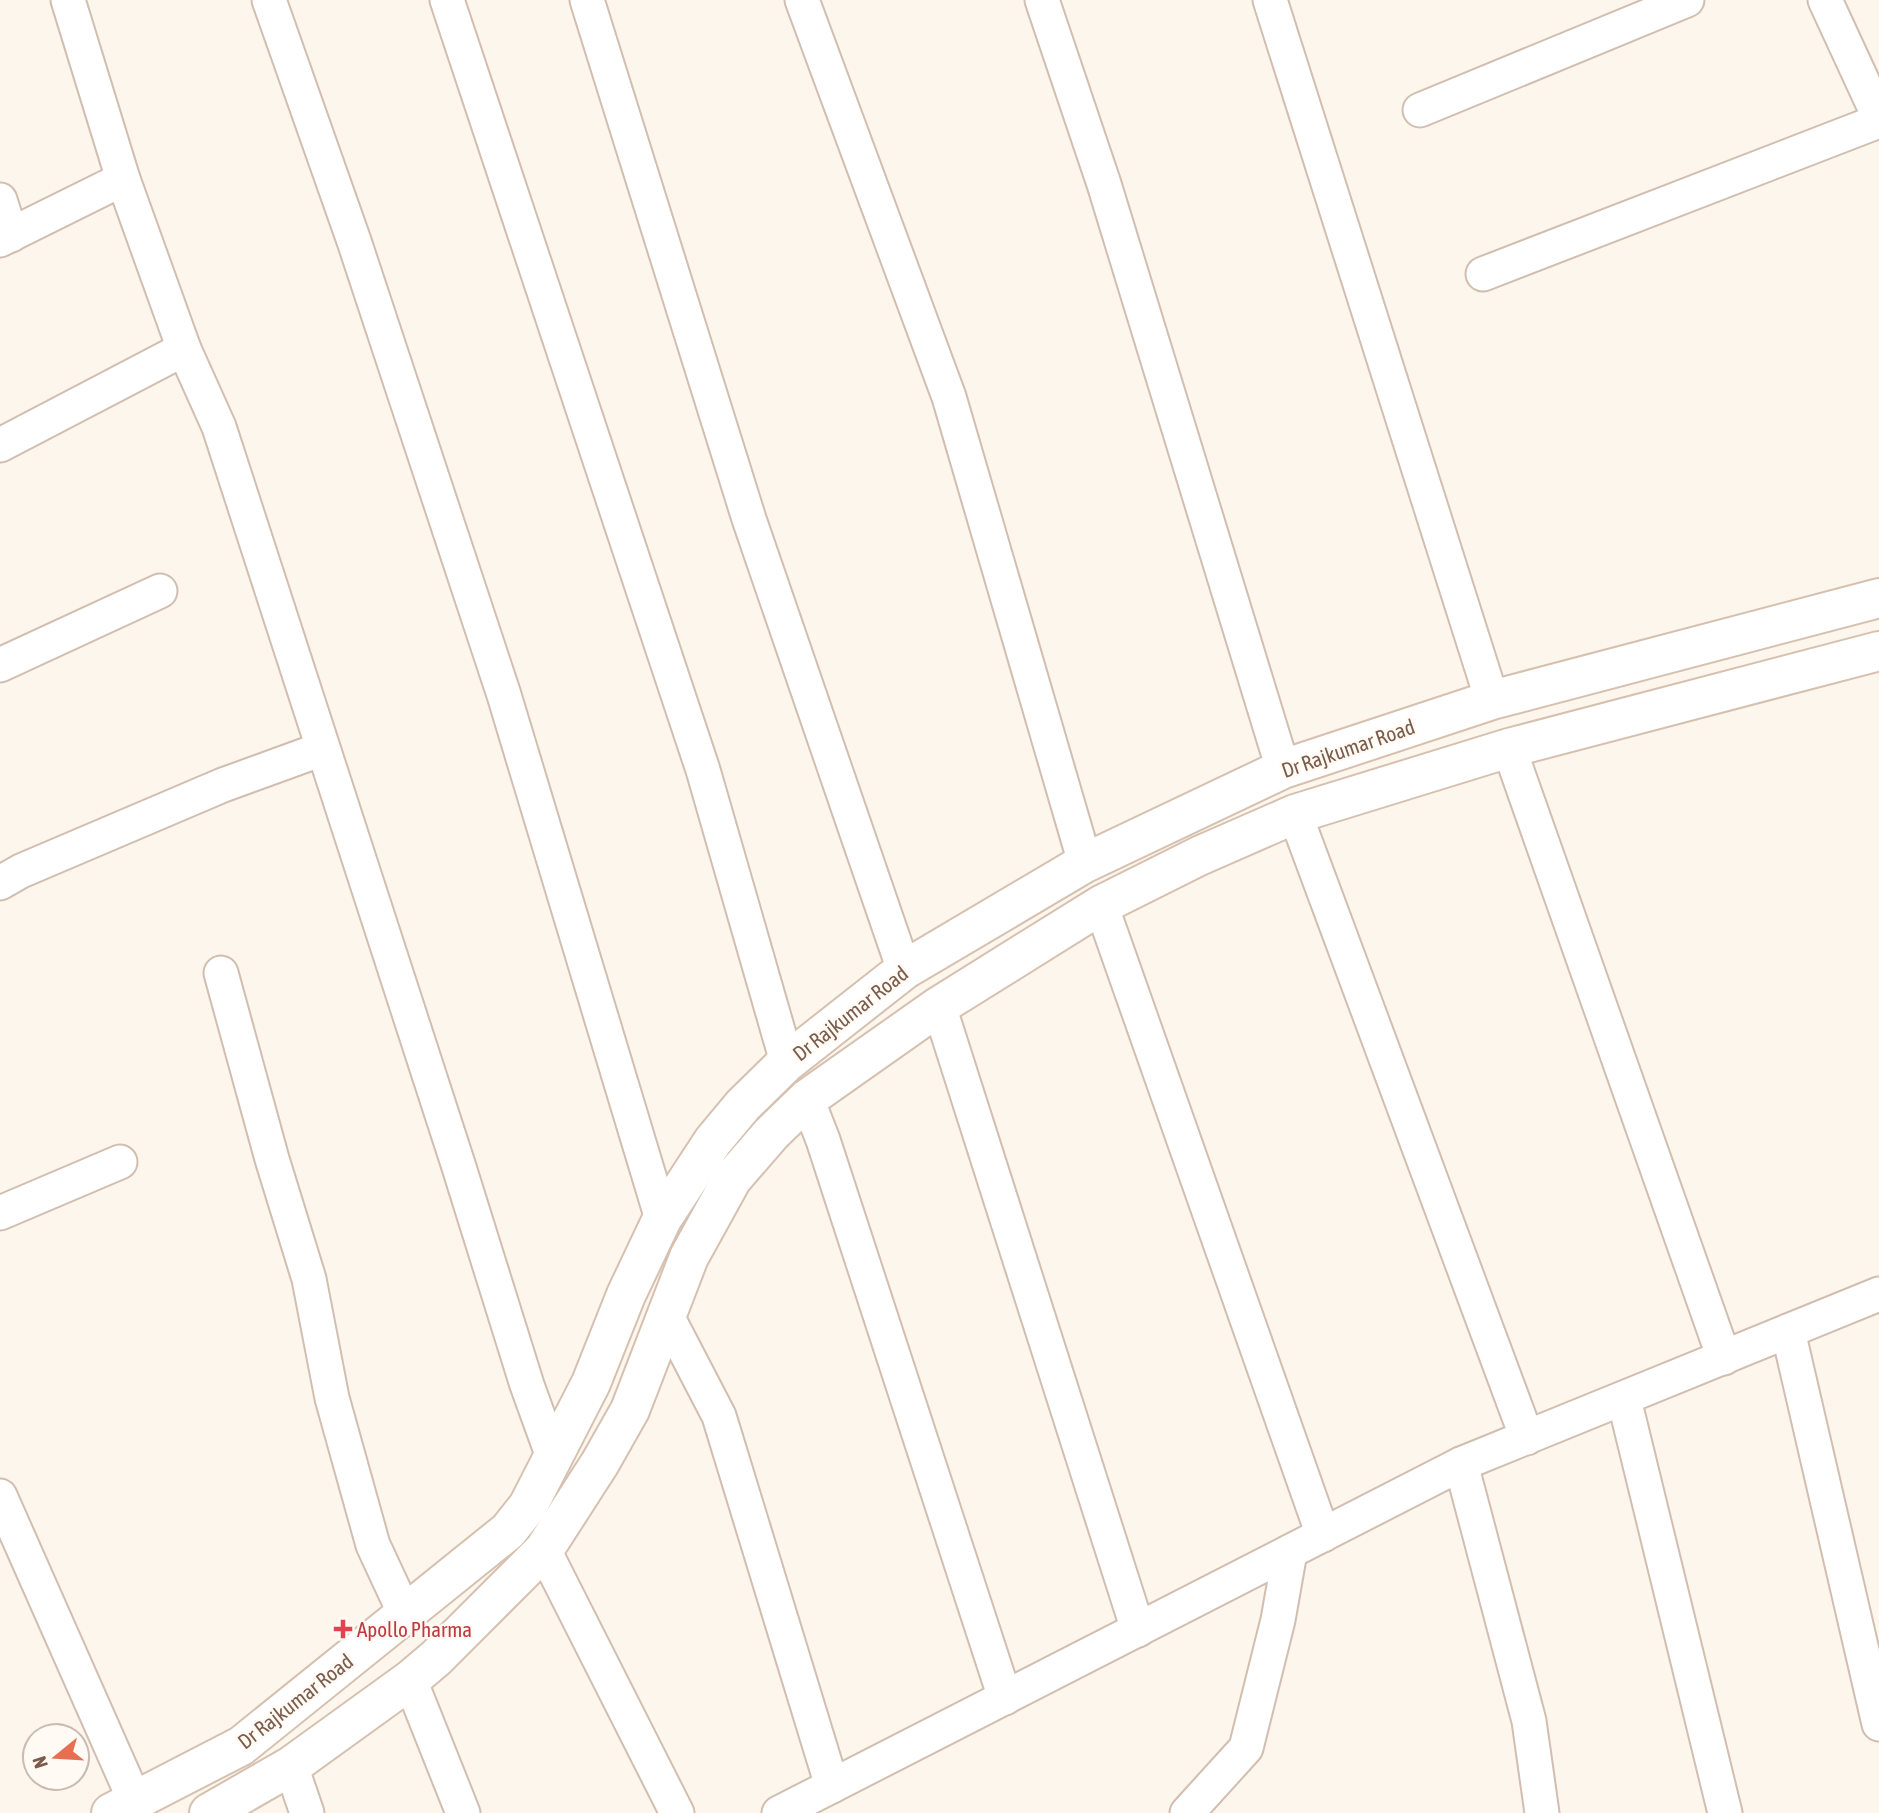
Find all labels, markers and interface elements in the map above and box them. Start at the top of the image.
street label: Dr Rajkumar Road [1278,714,1418,782]
street label: Dr Rajkumar Road [788,961,912,1065]
place label: Apollo Pharma [357,1617,472,1641]
marker: Apollo Pharma [335,1621,351,1637]
street label: Dr Rajkumar Road [233,1649,357,1753]
north arrow [21,1722,91,1792]
text: N [28,1754,52,1771]

